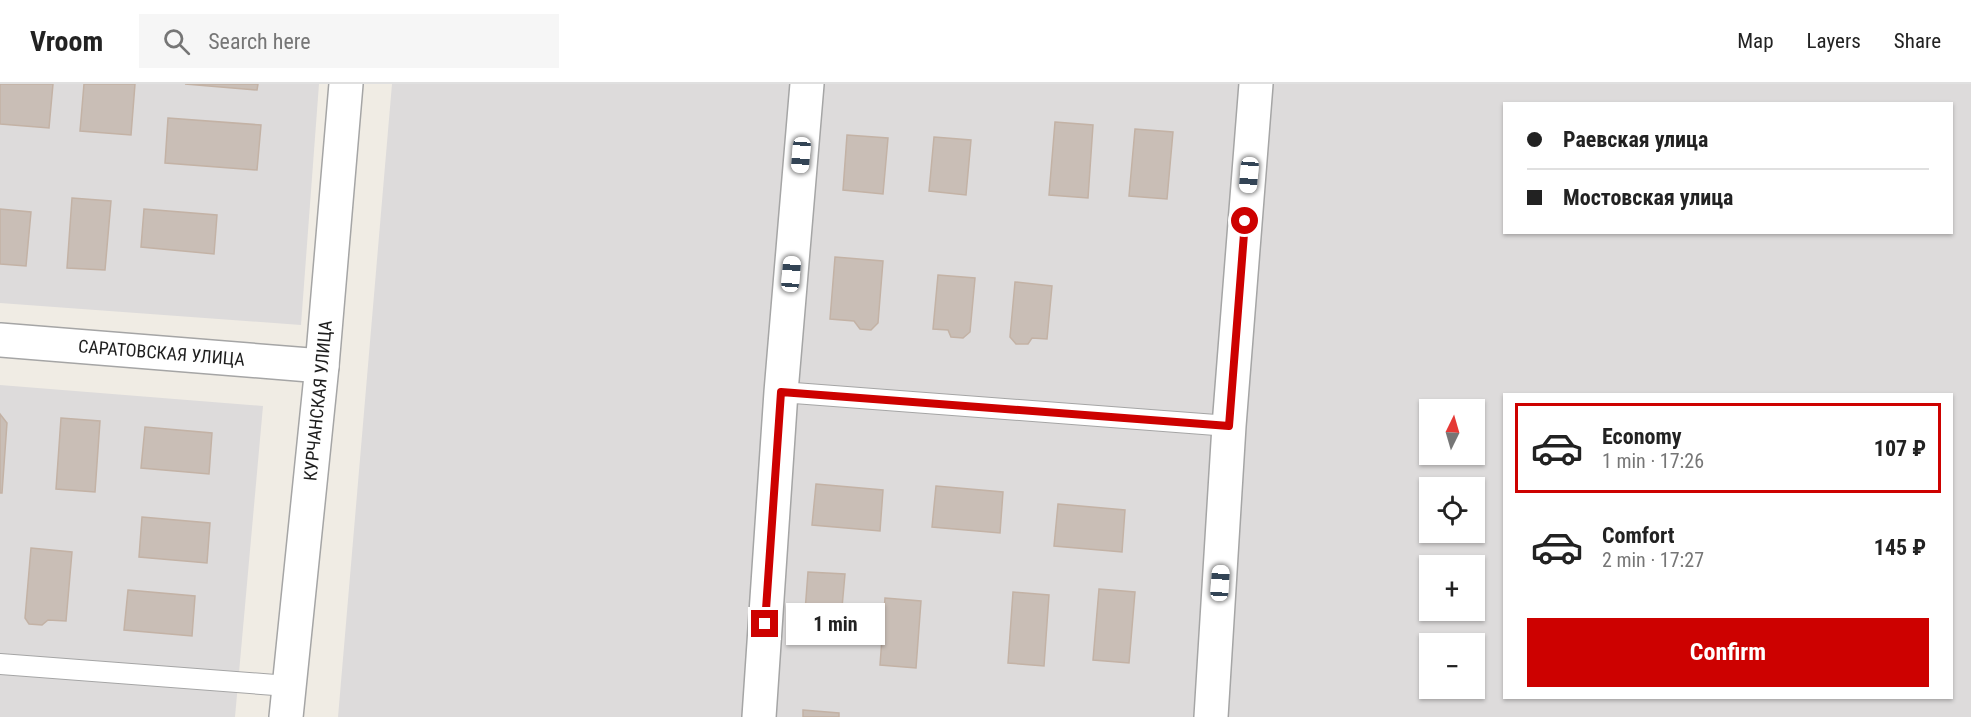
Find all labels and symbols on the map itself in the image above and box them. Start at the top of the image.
car [790,136,812,174]
car [1238,156,1260,194]
route start [1231,207,1258,234]
car [780,255,802,293]
street label: КУРЧАНСКАЯ УЛИЦА [299,319,336,482]
street label: САРАТОВСКАЯ УЛИЦА [77,335,246,370]
north arrow [1419,399,1485,465]
car [1210,564,1230,602]
callout: 1 min [786,603,885,645]
route end [751,610,778,637]

